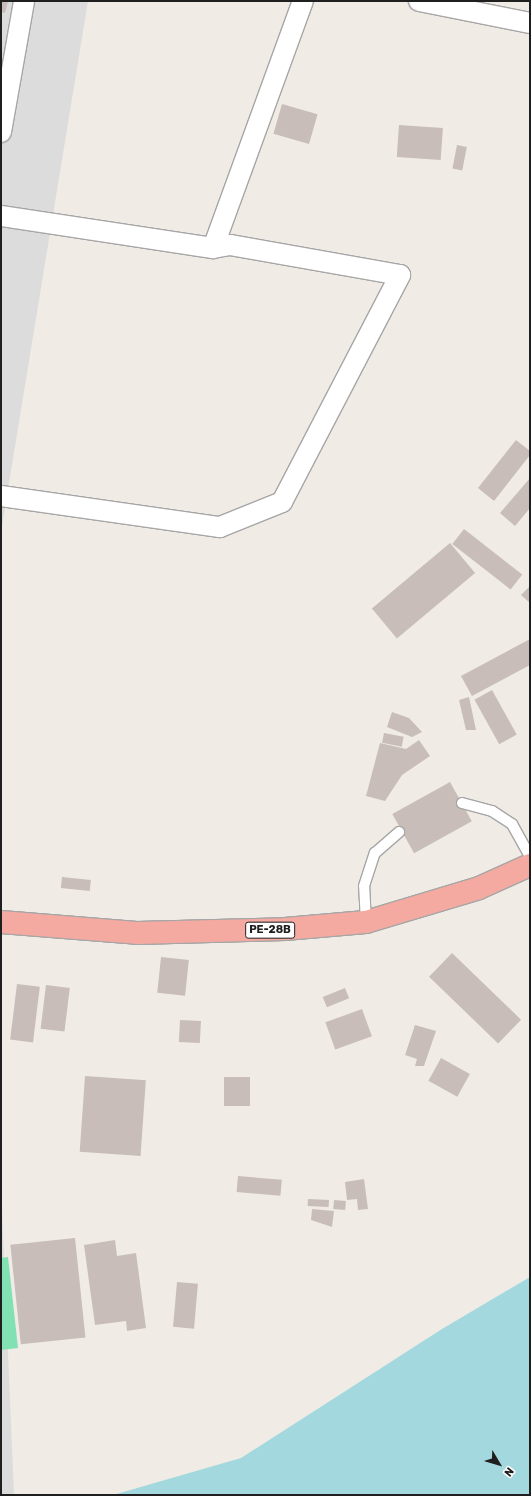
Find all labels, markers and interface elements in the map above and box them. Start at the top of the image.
road number: PE-28B [245,921,295,939]
north arrow [479,1444,519,1484]
text: N [501,1465,516,1479]

